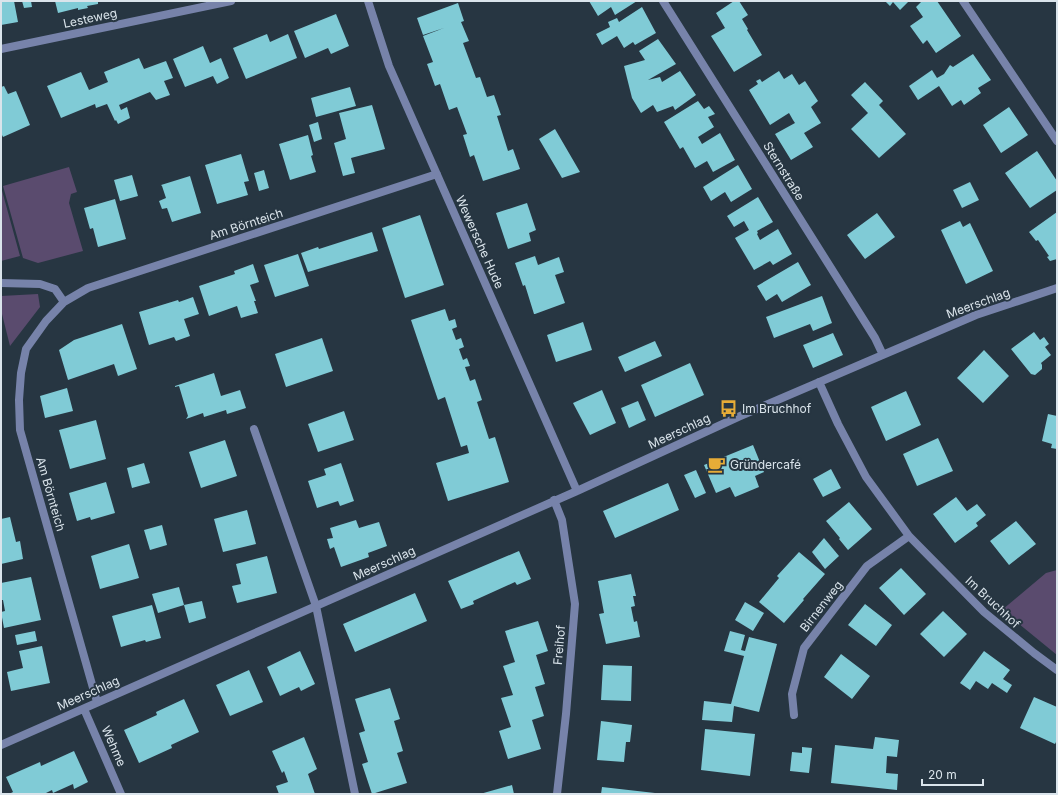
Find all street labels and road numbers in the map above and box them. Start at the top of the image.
street label: Lesteweg [62,5,118,31]
street label: Sternstraße [760,139,808,203]
street label: Wewersche Hude [453,193,507,291]
street label: Am Börnteich [207,205,285,243]
street label: Meerschlag [944,285,1012,321]
street label: Meerschlag [646,410,712,452]
street label: Am Börnteich [33,455,69,533]
street label: Meerschlag [351,543,417,583]
street label: Im Bruchhof [963,573,1024,631]
street label: Birnenweg [796,578,846,634]
street label: Freihof [550,624,568,665]
street label: Meerschlag [55,673,121,713]
street label: Wehme [98,723,130,769]

